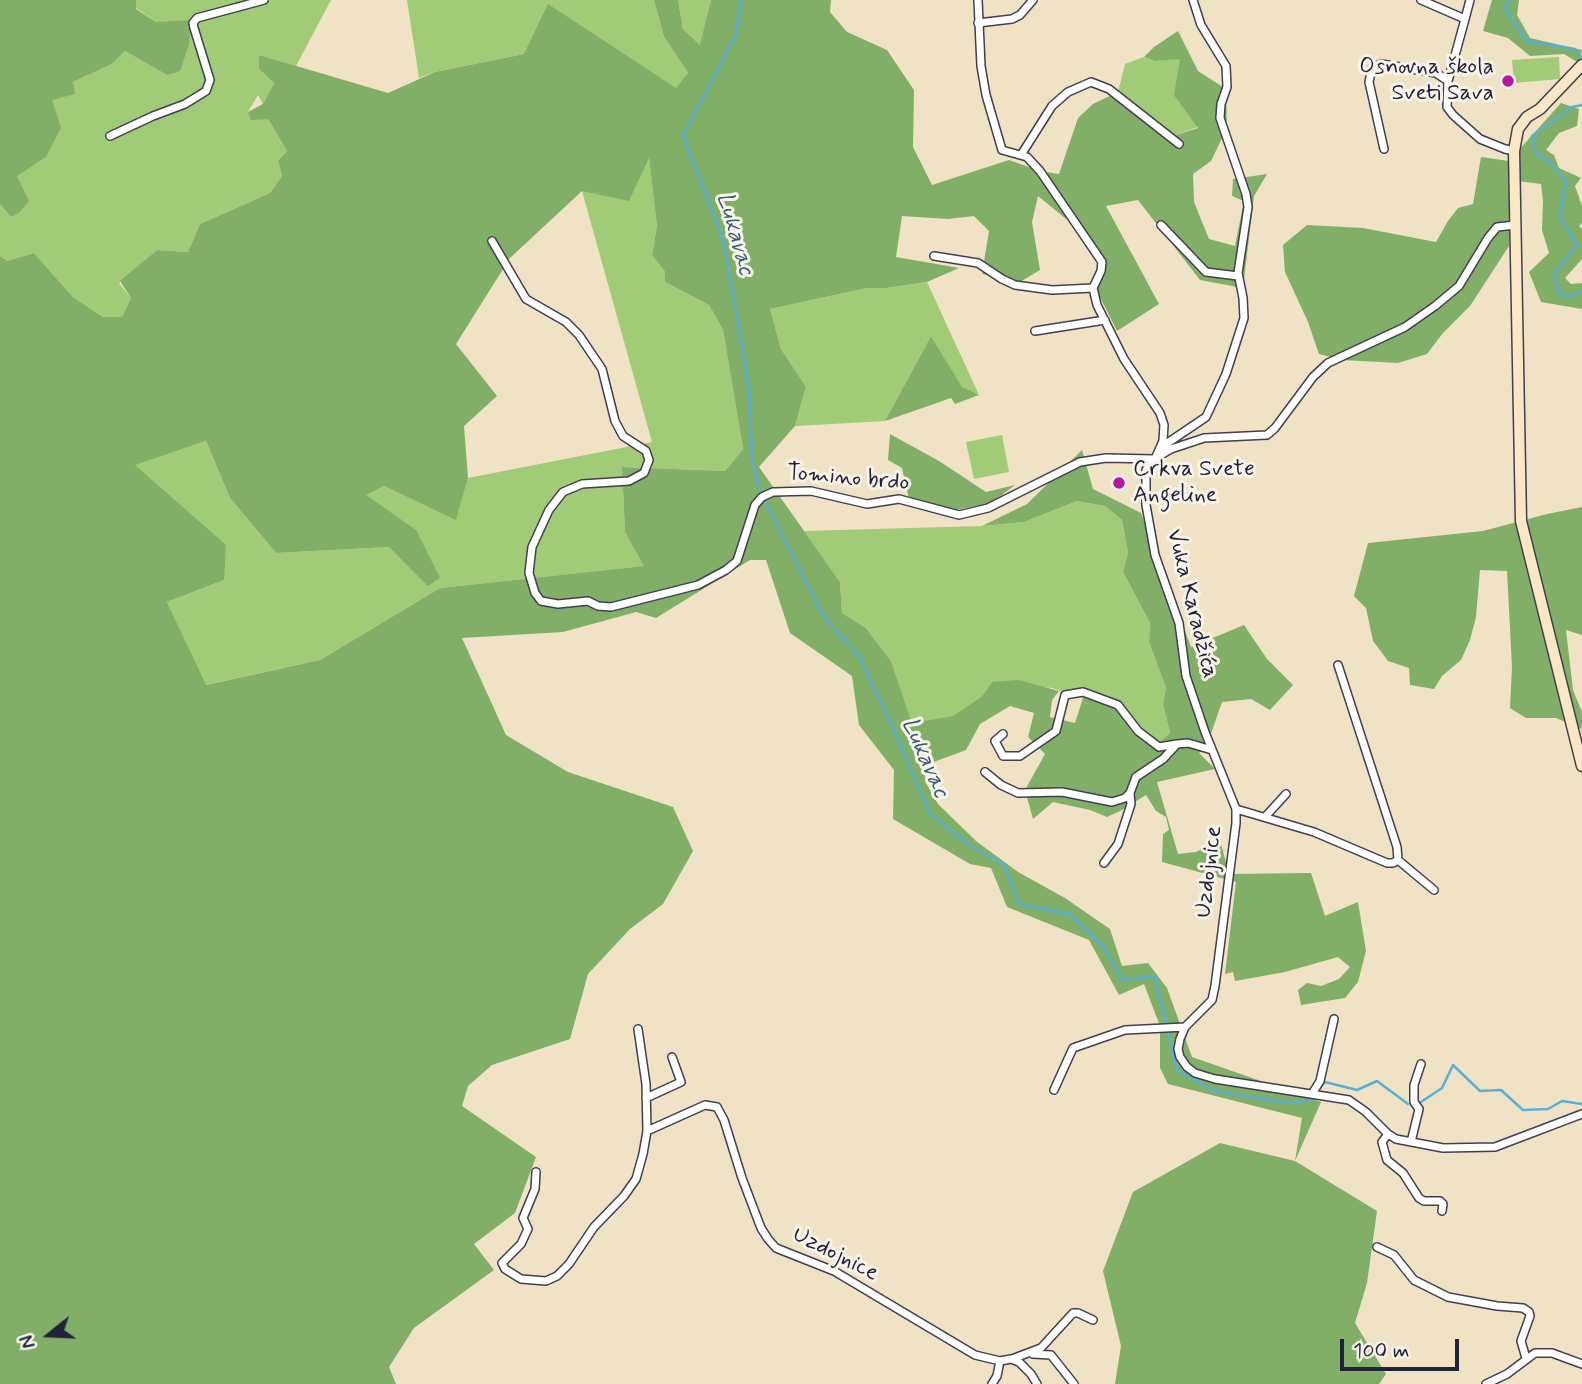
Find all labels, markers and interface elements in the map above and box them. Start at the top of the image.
place label: Osnovna škola Sveti Sava [1359,54,1494,108]
marker: Osnovna škola Sveti Sava [1500,73,1516,89]
water label: Lukavac [709,189,759,279]
place label: Crkva Svete Angeline [1133,456,1255,510]
street label: Tomino brdo [786,460,910,498]
marker: Crkva Svete Angeline [1111,475,1127,491]
street label: Vuka Karadžića [1159,527,1223,681]
water label: Lukavac [894,714,954,802]
street label: Uzdojnice [1191,824,1229,920]
street label: Uzdojnice [788,1222,882,1288]
north arrow [14,1300,84,1370]
scale bar [1344,1324,1463,1368]
text: N [15,1332,42,1352]
text: 100 m [1353,1337,1409,1365]

